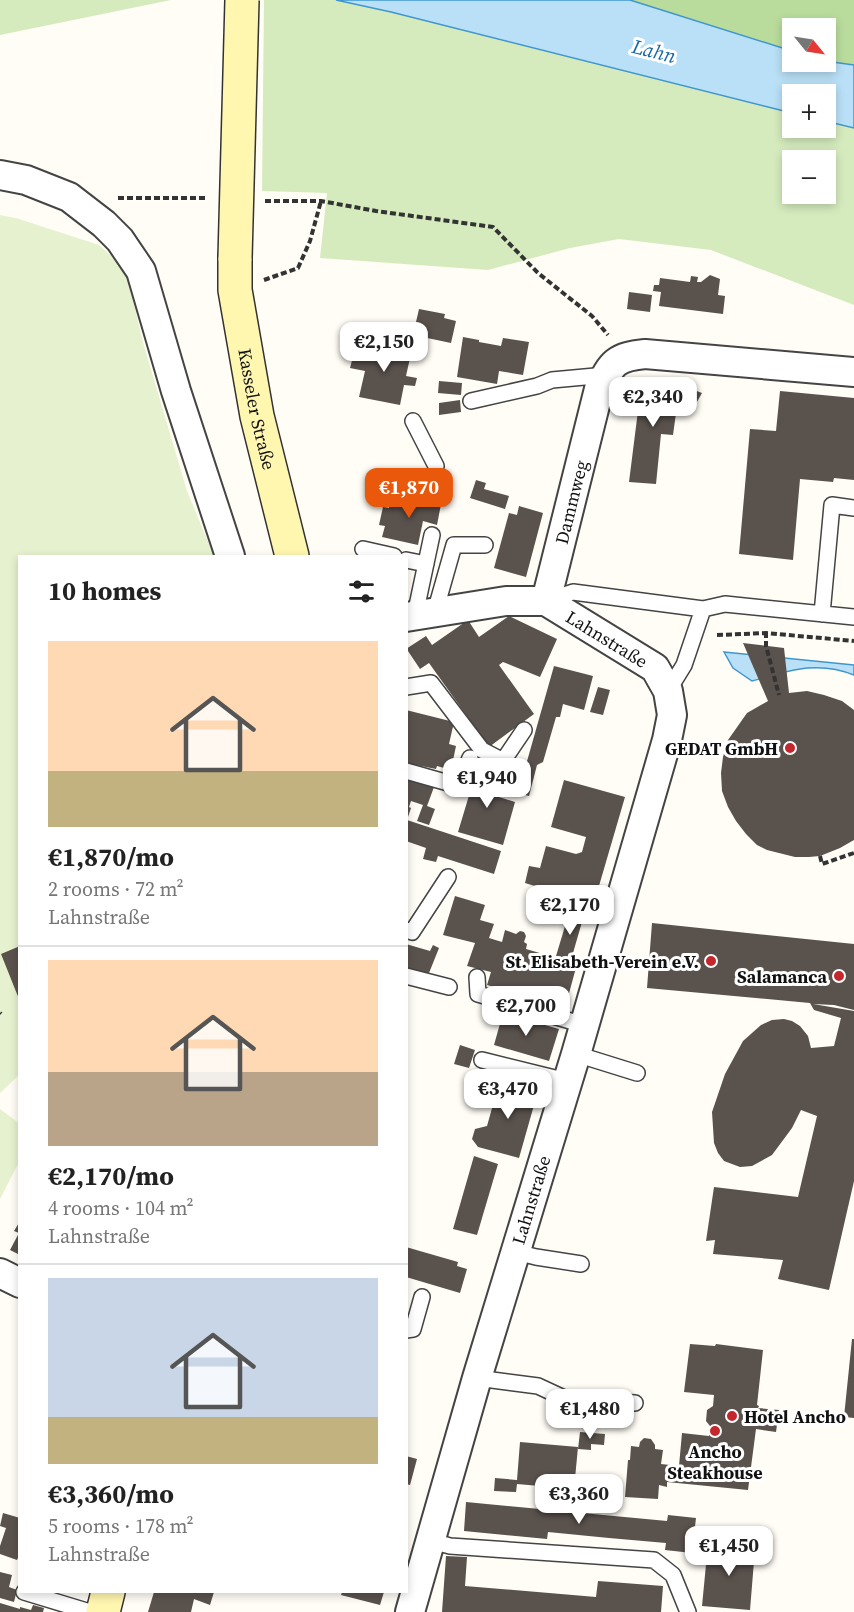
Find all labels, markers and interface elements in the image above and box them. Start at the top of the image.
north arrow [782,18,836,72]
map controls [782,18,836,204]
water label: Lahn [628,32,679,70]
button: + [782,84,836,138]
button: − [782,150,836,204]
pin: €2,150 [335,322,433,373]
text: €2,150 [354,327,414,355]
street label: Kasseler Straße [233,346,282,472]
pin: €2,340 [604,377,702,428]
text: €2,340 [623,382,683,410]
street label: Dammweg [548,457,593,547]
pin: €1,870 [360,468,458,519]
text: €1,870 [379,473,439,501]
text: 10 homes [48,573,161,609]
icon: filters [345,575,378,608]
street label: Lahnstraße [561,604,653,673]
icon: home [159,680,267,788]
place label: GEDAT GmbH [665,736,778,761]
marker: GEDAT GmbH [783,741,797,755]
pin: €1,940 [438,758,536,809]
text: €1,940 [457,763,517,791]
text: €1,870/mo [48,839,174,875]
text: 2 rooms · 72 m² [48,875,184,903]
pin: €2,170 [521,885,619,936]
text: €2,170 [540,890,600,918]
text: Lahnstraße [48,903,150,931]
place label: St. Elisabeth-Verein e.V. [505,949,699,974]
marker: St. Elisabeth-Verein e.V. [704,954,718,968]
place label: Salamanca [737,964,827,989]
marker: Salamanca [832,969,846,983]
pin: €2,700 [477,986,575,1037]
text: €2,700 [496,991,556,1019]
icon: home [159,999,267,1107]
pin: €3,470 [459,1069,557,1120]
text: €3,470 [478,1074,538,1102]
street label: Lahnstraße [506,1152,556,1248]
text: €2,170/mo [48,1158,174,1194]
text: 4 rooms · 104 m² [48,1194,194,1222]
text: Lahnstraße [48,1222,150,1250]
icon: home [159,1317,267,1425]
pin: €1,480 [541,1389,639,1440]
text: €1,480 [560,1394,620,1422]
place label: Hotel Ancho [744,1404,846,1429]
marker: Hotel Ancho [725,1409,739,1423]
marker: Ancho Steakhouse [708,1424,722,1438]
place label: Ancho Steakhouse [667,1439,763,1485]
pin: €3,360 [530,1474,628,1525]
text: €3,360/mo [48,1476,174,1512]
text: €3,360 [549,1479,609,1507]
text: 5 rooms · 178 m² [48,1512,194,1540]
pin: €1,450 [680,1526,778,1577]
text: €1,450 [699,1531,759,1559]
text: Lahnstraße [48,1540,150,1568]

